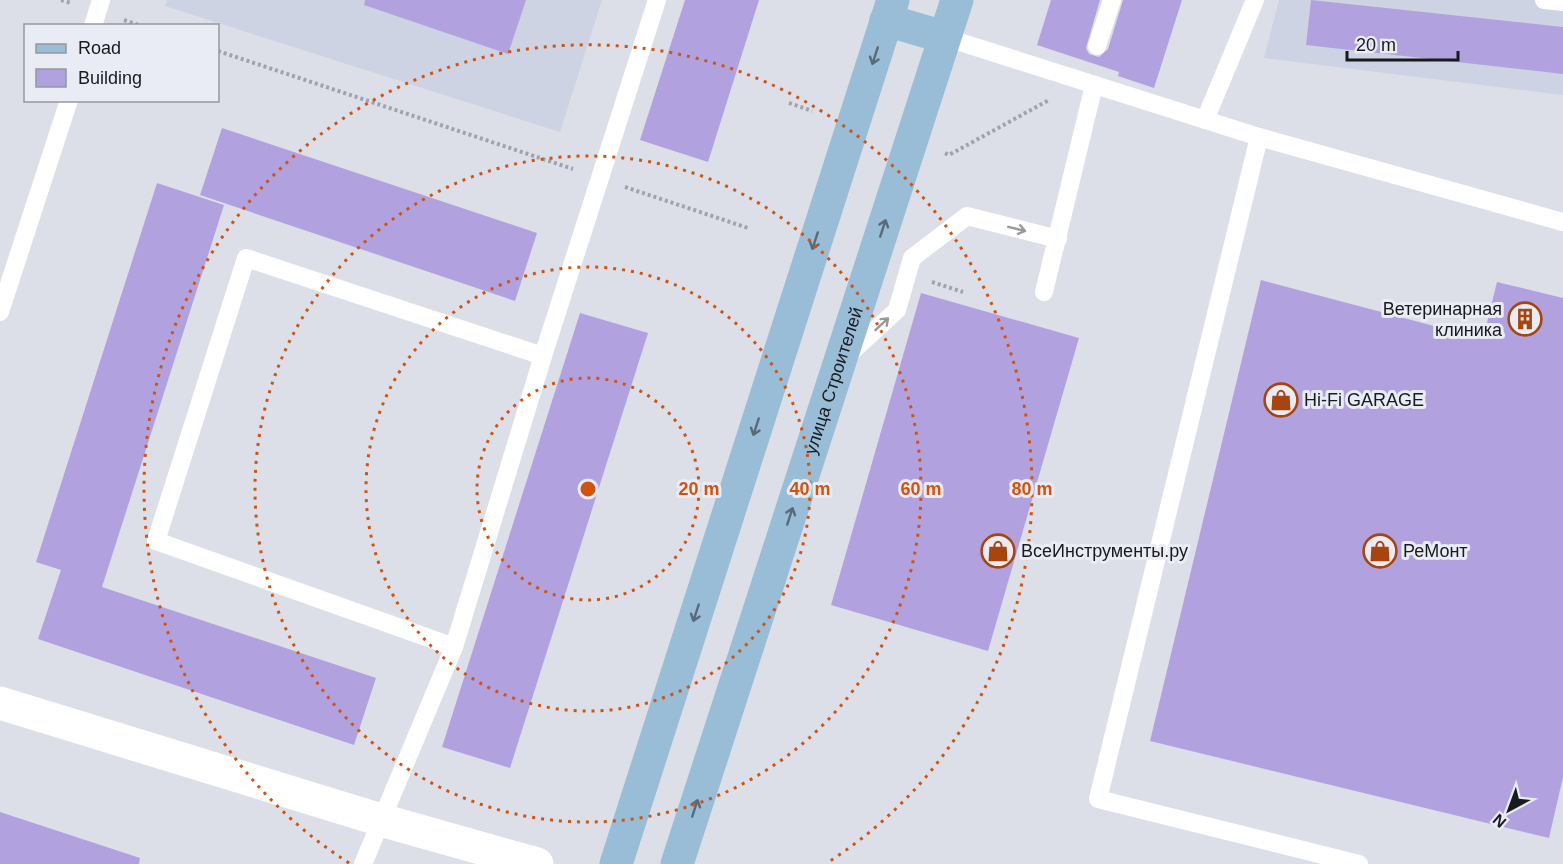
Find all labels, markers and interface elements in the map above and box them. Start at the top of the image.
legend [24,24,219,102]
scale bar [1347,24,1458,62]
text: 20 m [1356,35,1396,55]
text: Road [78,38,121,58]
one-way arrow [869,46,880,65]
text: Building [78,68,142,88]
one-way arrow [878,219,889,238]
one-way arrow [1007,223,1026,235]
one-way arrow [809,231,820,250]
place label: Ветеринарная клиника [1383,299,1503,340]
building icon: Ветеринарная клиника [1507,301,1543,337]
street label: улица Строителей [800,304,867,457]
one-way arrow [874,316,889,331]
shop icon: Hi-Fi GARAGE [1263,382,1299,418]
place label: Hi-Fi GARAGE [1304,390,1424,410]
one-way arrow [750,417,761,436]
centre of rings [578,479,598,499]
text: 20 m [678,479,720,499]
text: 40 m [789,479,831,499]
text: 60 m [900,479,942,499]
text: 80 m [1011,479,1053,499]
one-way arrow [785,507,796,526]
shop icon: ВсеИнструменты.ру [980,533,1016,569]
shop icon: РеМонт [1362,533,1398,569]
place label: ВсеИнструменты.ру [1021,541,1188,561]
place label: РеМонт [1403,541,1468,561]
one-way arrow [690,603,701,622]
north arrow [1479,780,1539,840]
one-way arrow [690,799,701,818]
text: N [1490,811,1509,831]

